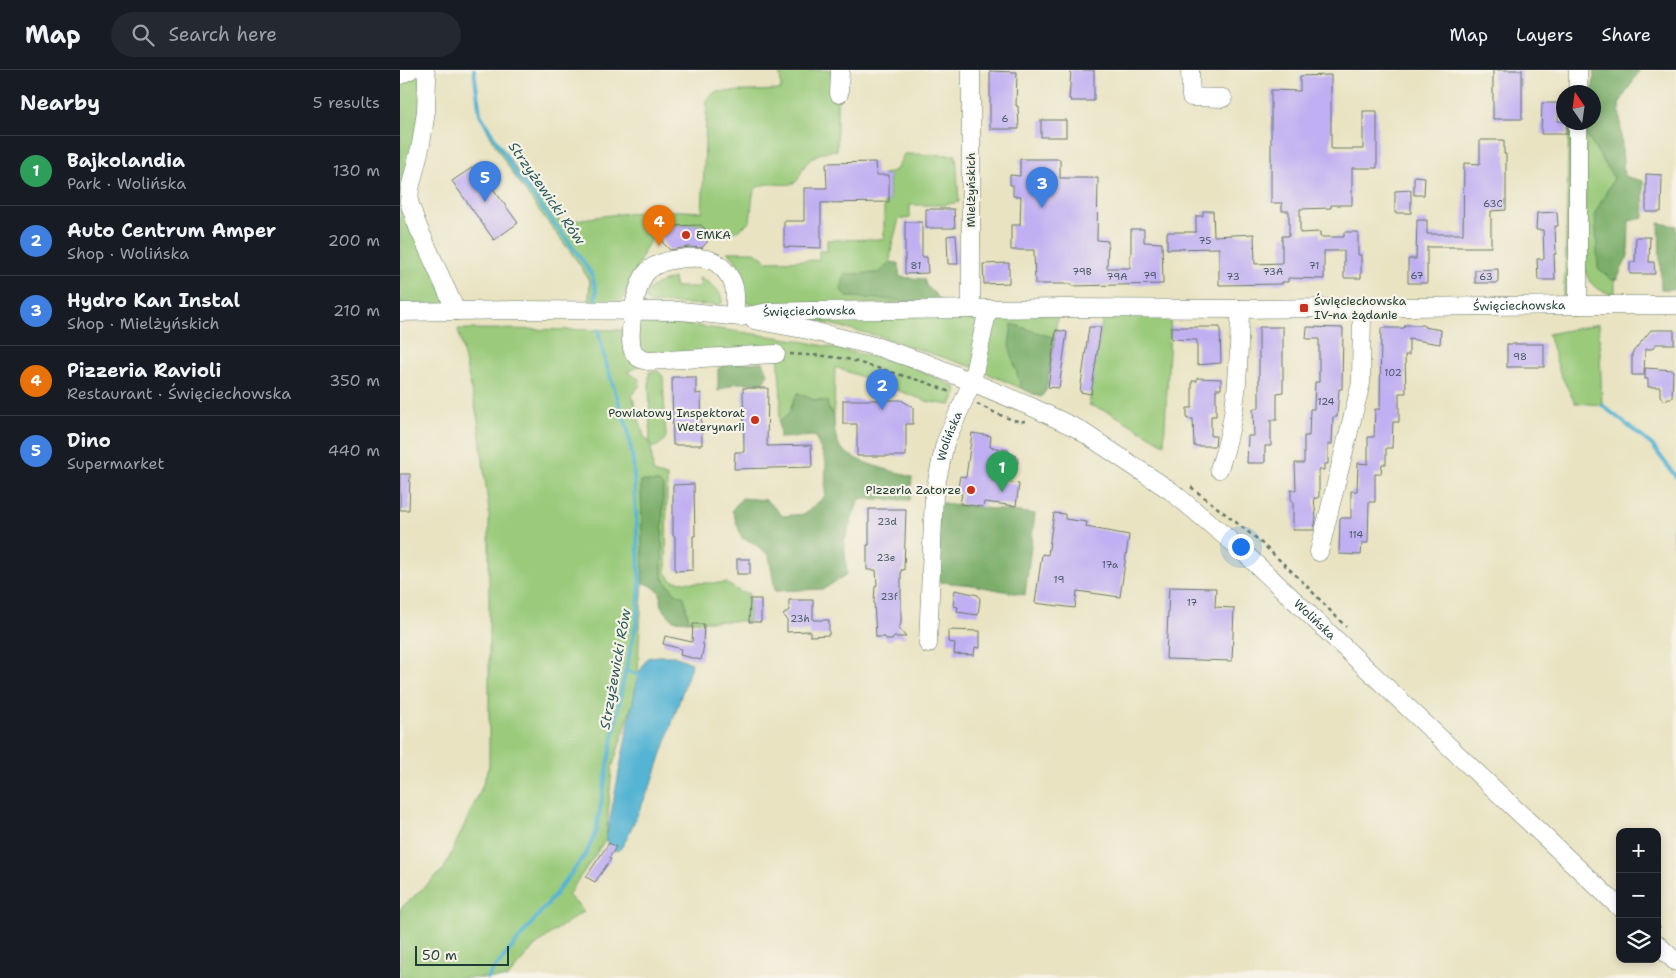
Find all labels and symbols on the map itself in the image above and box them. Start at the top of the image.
north arrow [1556,85,1601,130]
house number: 6 [1002,112,1009,125]
water label: Strzyżewicki Rów [505,138,590,249]
street label: Mielżyńskich [963,153,979,227]
pin: 5 [469,161,501,202]
pin: 3 [1026,167,1058,208]
house number: 63C [1483,197,1503,210]
pin: 4 [643,205,675,246]
place label: EMKA [696,227,731,243]
marker: EMKA [680,229,692,241]
house number: 75 [1199,234,1211,247]
house number: 81 [911,259,921,272]
house number: 71 [1309,259,1319,272]
house number: 79B [1072,265,1092,278]
house number: 73A [1263,265,1283,278]
house number: 79 [1143,269,1157,282]
house number: 67 [1411,269,1423,282]
house number: 79A [1107,270,1127,283]
house number: 73 [1226,270,1240,283]
house number: 63 [1479,270,1493,283]
place label: Święciechowska IV-na żądanie [1314,293,1407,323]
street label: Święciechowska [1473,297,1566,314]
street label: Święciechowska [762,302,856,321]
marker: Święciechowska IV-na żądanie [1298,302,1310,314]
house number: 98 [1513,350,1527,363]
house number: 102 [1384,366,1402,379]
pin: 2 [866,369,898,410]
house number: 124 [1317,395,1335,408]
place label: Powiatowy Inspektorat Weterynarii [608,405,745,435]
street label: Wolińska [933,408,966,463]
marker: Powiatowy Inspektorat Weterynarii [749,414,761,426]
pin: 1 [986,451,1018,492]
place label: Pizzeria Zatorze [866,482,961,498]
marker: Pizzeria Zatorze [965,484,977,496]
house number: 23d [877,515,897,528]
house number: 114 [1349,528,1363,541]
your location [1228,534,1254,560]
house number: 23e [877,551,896,564]
house number: 17a [1102,558,1119,571]
house number: 19 [1054,573,1064,586]
house number: 23f [880,590,898,603]
house number: 17 [1187,596,1197,609]
street label: Wolińska [1290,596,1340,644]
water label: Strzyżewicki Rów [596,607,635,731]
house number: 23h [790,612,810,625]
scale bar [415,943,509,966]

